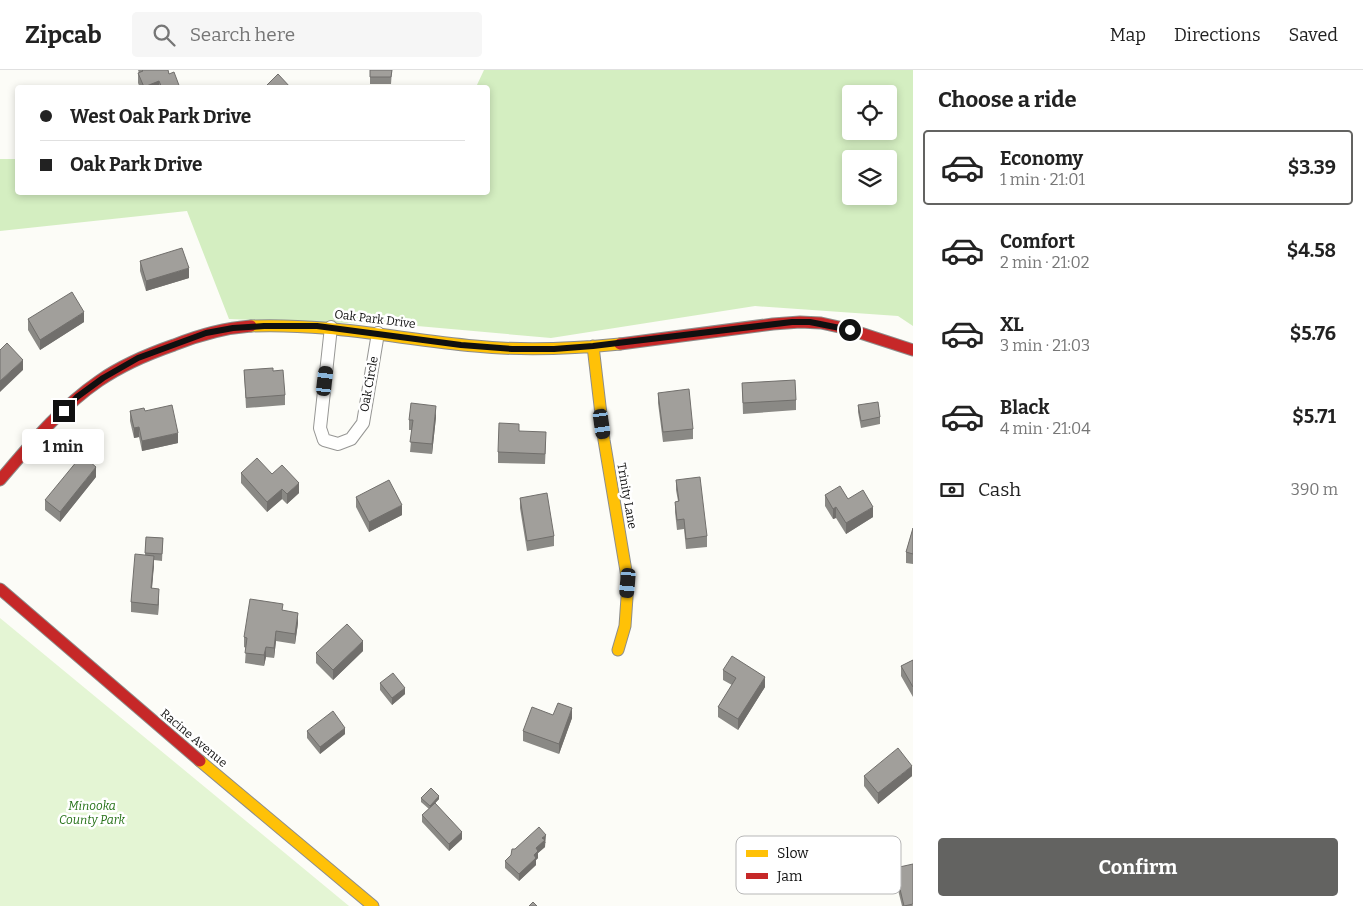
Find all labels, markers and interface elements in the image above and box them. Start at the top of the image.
search box [132,12,482,57]
text: Zipcab [25,21,102,49]
icon: search [150,21,178,49]
text: Search here [190,23,295,46]
text: Map [1110,24,1146,46]
text: Directions [1174,24,1261,46]
text: Saved [1289,24,1338,46]
map controls [842,85,897,205]
button: locate [842,85,897,140]
text: Choose a ride [938,86,1077,113]
text: West Oak Park Drive [70,105,251,128]
icon: car [940,145,985,190]
text: Economy [1000,147,1083,170]
button: layers [842,150,897,205]
text: Oak Park Drive [70,153,202,176]
text: $3.39 [1288,156,1336,179]
text: 1 min · 21:01 [1000,170,1085,189]
icon: car [940,228,985,273]
text: Comfort [1000,230,1075,253]
text: $4.58 [1287,239,1336,262]
text: 2 min · 21:02 [1000,253,1089,272]
street label: Oak Park Drive [334,307,416,331]
icon: car [940,311,985,356]
text: XL [1000,313,1024,336]
route start [839,319,861,341]
text: $5.76 [1290,322,1336,345]
text: 3 min · 21:03 [1000,336,1090,355]
street label: Oak Circle [357,355,381,413]
car [315,365,334,397]
icon: car [940,394,985,439]
text: Black [1000,396,1050,419]
route end [53,400,75,422]
text: $5.71 [1292,405,1336,428]
car [592,408,611,440]
text: 4 min · 21:04 [1000,419,1091,438]
callout: 1 min [23,428,105,464]
text: 1 min [43,437,83,456]
street label: Trinity Lane [614,462,640,530]
icon: cash [938,476,966,504]
text: Cash [978,478,1021,501]
text: 390 m [1291,480,1338,499]
car [619,567,636,599]
street label: Racine Avenue [158,706,230,770]
park label: Minooka County Park [59,799,125,827]
legend [736,836,901,894]
button: Confirm [938,838,1338,896]
text: Slow [777,845,809,862]
text: Jam [776,868,803,885]

